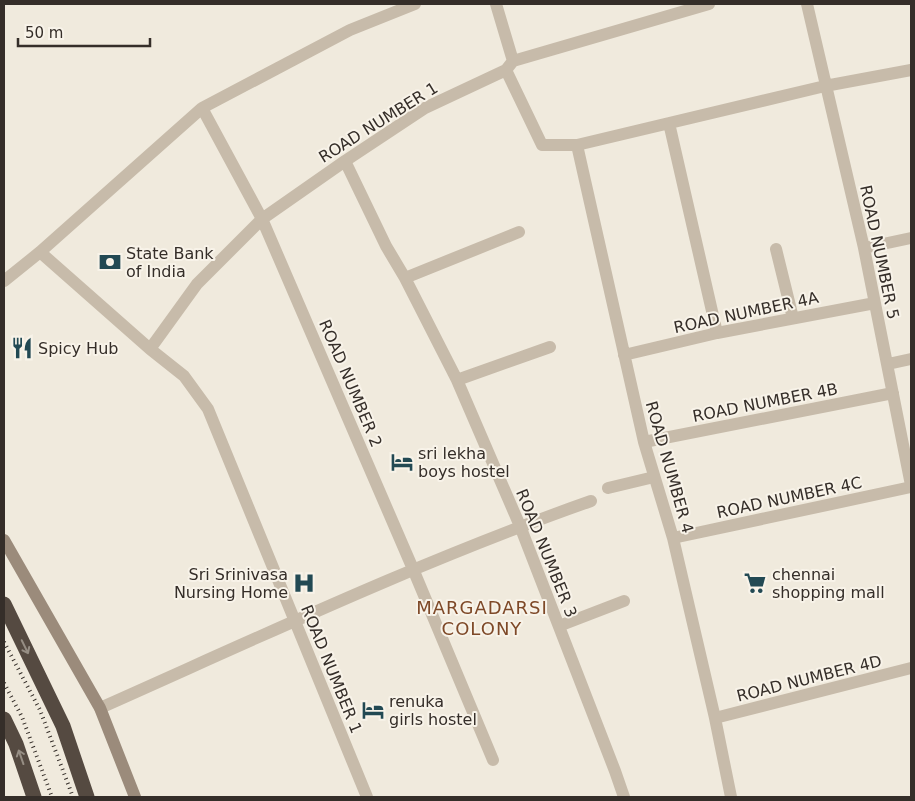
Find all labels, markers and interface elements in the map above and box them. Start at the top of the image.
scale bar [18,15,150,47]
text: 50 m [25,24,63,42]
street label: ROAD NUMBER 1 [315,78,441,167]
street label: ROAD NUMBER 5 [856,183,903,321]
place label: State Bank of India [126,244,214,281]
bank icon: State Bank of India [97,249,123,275]
street label: ROAD NUMBER 4A [672,288,820,337]
street label: ROAD NUMBER 2 [315,317,386,450]
restaurant icon: Spicy Hub [9,335,35,361]
place label: Spicy Hub [38,339,118,358]
street label: ROAD NUMBER 4B [691,379,839,426]
street label: ROAD NUMBER 4 [642,399,697,535]
place label: sri lekha boys hostel [418,444,510,481]
hotel icon: sri lekha boys hostel [389,449,415,475]
street label: ROAD NUMBER 4C [715,473,863,522]
street label: ROAD NUMBER 3 [512,486,581,620]
place label: Sri Srinivasa Nursing Home [174,565,288,602]
place label: chennai shopping mall [772,565,885,602]
hospital icon: Sri Srinivasa Nursing Home [291,570,317,596]
supermarket icon: chennai shopping mall [742,570,768,596]
district label: MARGADARSI COLONY [416,597,548,639]
street label: ROAD NUMBER 1 [297,602,366,736]
one-way arrow [20,640,30,655]
street label: ROAD NUMBER 4D [735,651,884,706]
place label: renuka girls hostel [389,692,477,729]
hotel icon: renuka girls hostel [360,697,386,723]
one-way arrow [16,750,25,766]

